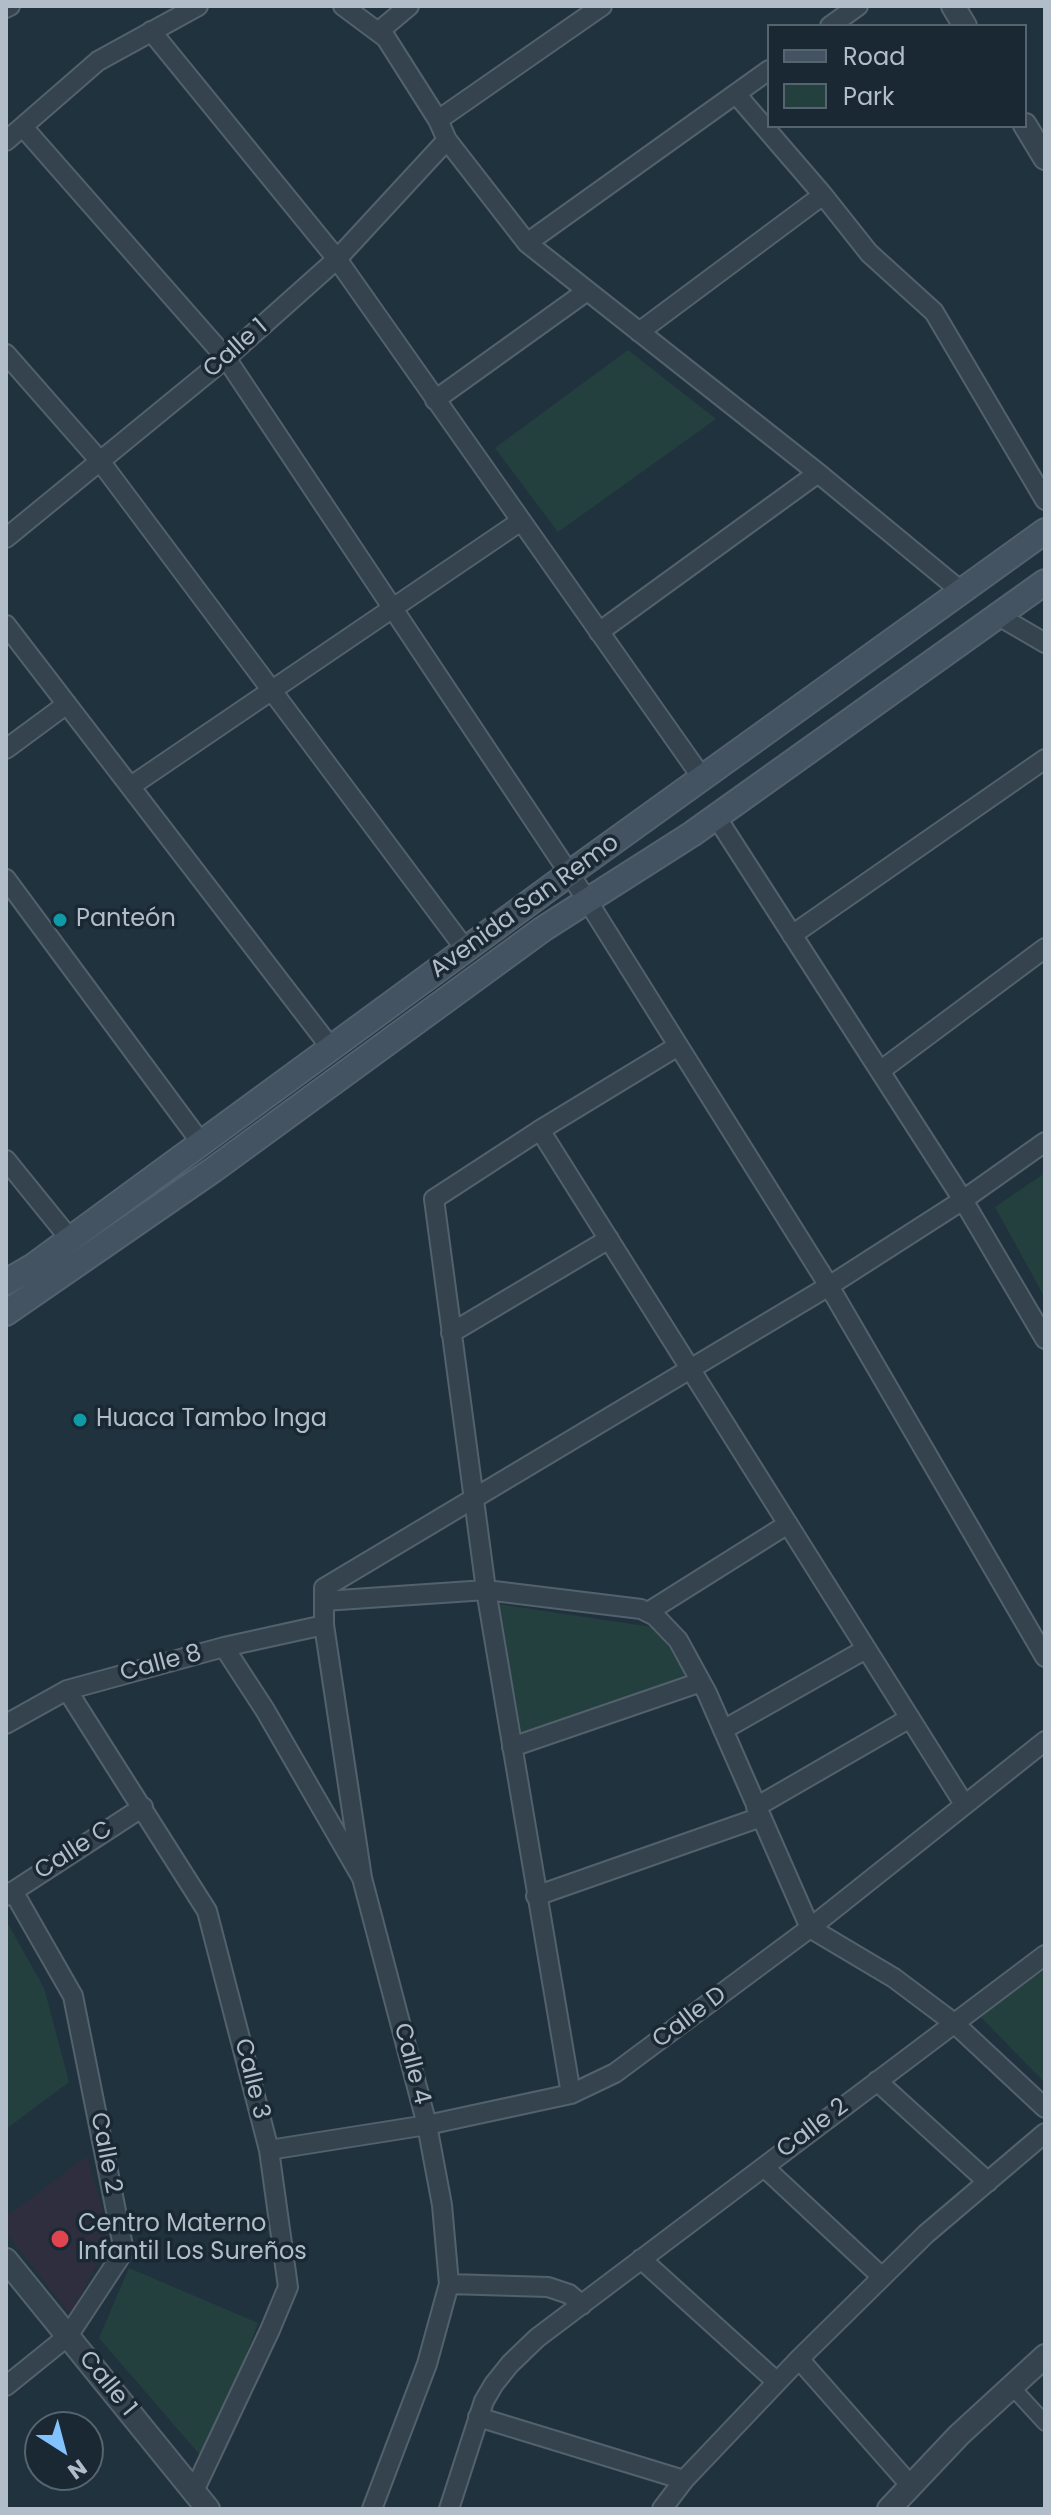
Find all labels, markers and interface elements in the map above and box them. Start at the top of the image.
legend [767,24,1027,128]
text: Road [843,40,905,73]
text: Park [843,80,894,113]
street label: Calle 1 [198,313,274,385]
street label: Avenida San Remo [425,829,625,985]
place label: Panteón [76,906,176,934]
marker: Panteón [51,911,69,929]
place label: Huaca Tambo Inga [96,1406,327,1434]
marker: Huaca Tambo Inga [71,1411,89,1429]
street label: Calle 8 [117,1639,205,1689]
street label: Calle C [30,1815,118,1887]
street label: Calle D [647,1981,733,2055]
street label: Calle 4 [386,2020,436,2108]
street label: Calle 3 [227,2036,275,2122]
street label: Calle 2 [772,2093,854,2165]
street label: Calle 2 [83,2110,127,2196]
place label: Centro Materno Infantil Los Sureños [78,2211,307,2267]
marker: Centro Materno Infantil Los Sureños [49,2228,71,2250]
street label: Calle 1 [72,2346,142,2422]
north arrow [24,2411,104,2491]
text: N [61,2452,93,2487]

